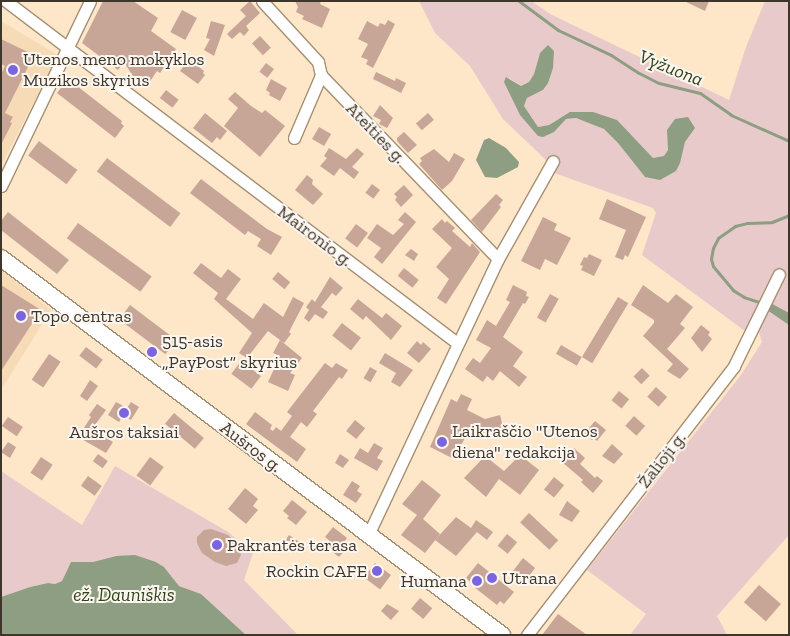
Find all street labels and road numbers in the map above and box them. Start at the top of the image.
street label: Ateities g. [341,98,411,168]
street label: Maironio g. [273,201,357,271]
street label: Aušros g. [216,417,286,477]
street label: Žalioji g. [633,428,691,492]

